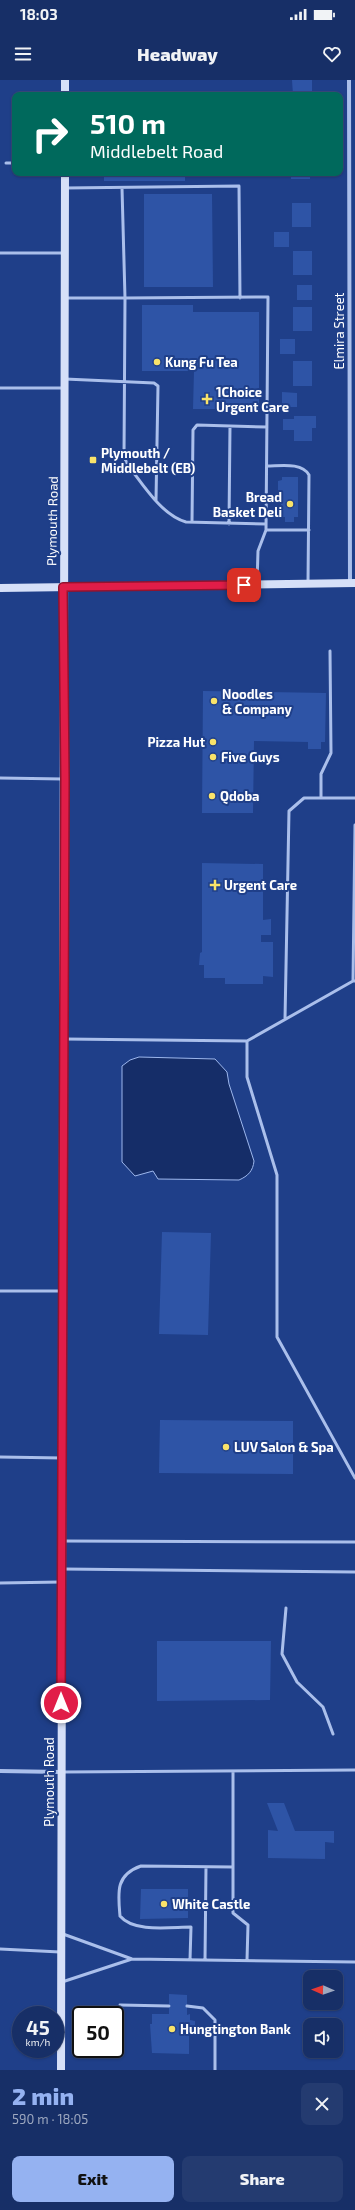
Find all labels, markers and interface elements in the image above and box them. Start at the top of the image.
text: 18:03 [20,5,58,23]
icon: menu [12,43,34,65]
text: Headway [137,43,218,65]
icon: heart [321,43,343,65]
text: 510 m [90,106,166,140]
icon: right [24,108,76,160]
text: Middlebelt Road [90,140,223,162]
street label: Elmira Street [331,292,347,370]
place label: Kung Fu Tea [165,354,238,370]
marker: Kung Fu Tea [152,357,162,367]
place label: 1Choice Urgent Care [216,384,289,415]
marker: 1Choice Urgent Care [201,393,213,405]
place label: Plymouth / Middlebelt (EB) [101,445,196,476]
marker: Plymouth / Middlebelt (EB) [88,455,98,465]
street label: Plymouth Road [43,476,61,566]
place label: Bread Basket Deli [213,489,282,520]
marker: Bread Basket Deli [285,499,295,509]
pin [227,568,261,602]
icon: arrive [233,574,255,596]
place label: Noodles & Company [222,686,293,717]
marker: Noodles & Company [209,696,219,706]
place label: Pizza Hut [147,734,206,750]
marker: Pizza Hut [208,737,218,747]
place label: Five Guys [221,749,280,765]
marker: Five Guys [208,752,218,762]
place label: Qdoba [220,788,260,805]
marker: Qdoba [207,791,217,801]
place label: Urgent Care [224,877,297,893]
marker: Urgent Care [209,879,221,891]
place label: LUV Salon & Spa [234,1439,334,1455]
marker: LUV Salon & Spa [221,1442,231,1452]
position arrow [40,1682,82,1724]
street label: Plymouth Road [41,1737,57,1827]
place label: White Castle [172,1896,250,1912]
marker: White Castle [159,1899,169,1909]
north arrow [303,1970,343,2010]
map controls [303,1970,343,2058]
speed limit sign: 50 [72,2006,124,2058]
text: 45 [26,2015,50,2039]
button: sound [303,2018,343,2058]
place label: Hungtington Bank [180,2021,292,2037]
marker: Hungtington Bank [167,2024,177,2034]
text: km/h [26,2036,50,2048]
text: 2 min [12,2081,74,2110]
button: close [301,2083,343,2125]
text: 590 m · 18:05 [12,2111,88,2127]
button: Exit [12,2156,174,2202]
button: Share [182,2156,343,2202]

